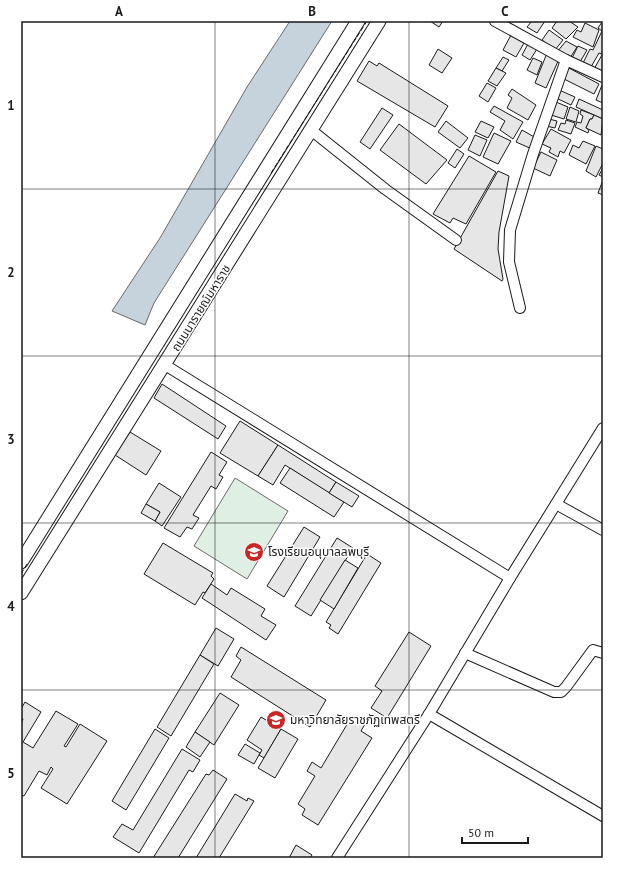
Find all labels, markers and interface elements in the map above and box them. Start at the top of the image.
text: A [115,3,123,20]
text: B [308,3,316,20]
text: C [501,3,509,20]
text: 1 [7,97,15,114]
street label: ถนนนารายณ์มหาราช [168,262,233,354]
text: 2 [7,264,15,281]
text: 3 [7,431,15,448]
school or university icon: โรงเรียนอนุบาลลพบุรี [243,541,265,563]
place label: โรงเรียนอนุบาลลพบุรี [268,544,369,559]
text: 4 [7,598,15,615]
school or university icon: มหาวิทยาลัยราชภัฏเทพสตรี [265,709,287,731]
place label: มหาวิทยาลัยราชภัฏเทพสตรี [290,712,420,727]
text: 5 [7,765,15,782]
scale bar [462,819,528,845]
text: 50 m [468,825,494,840]

